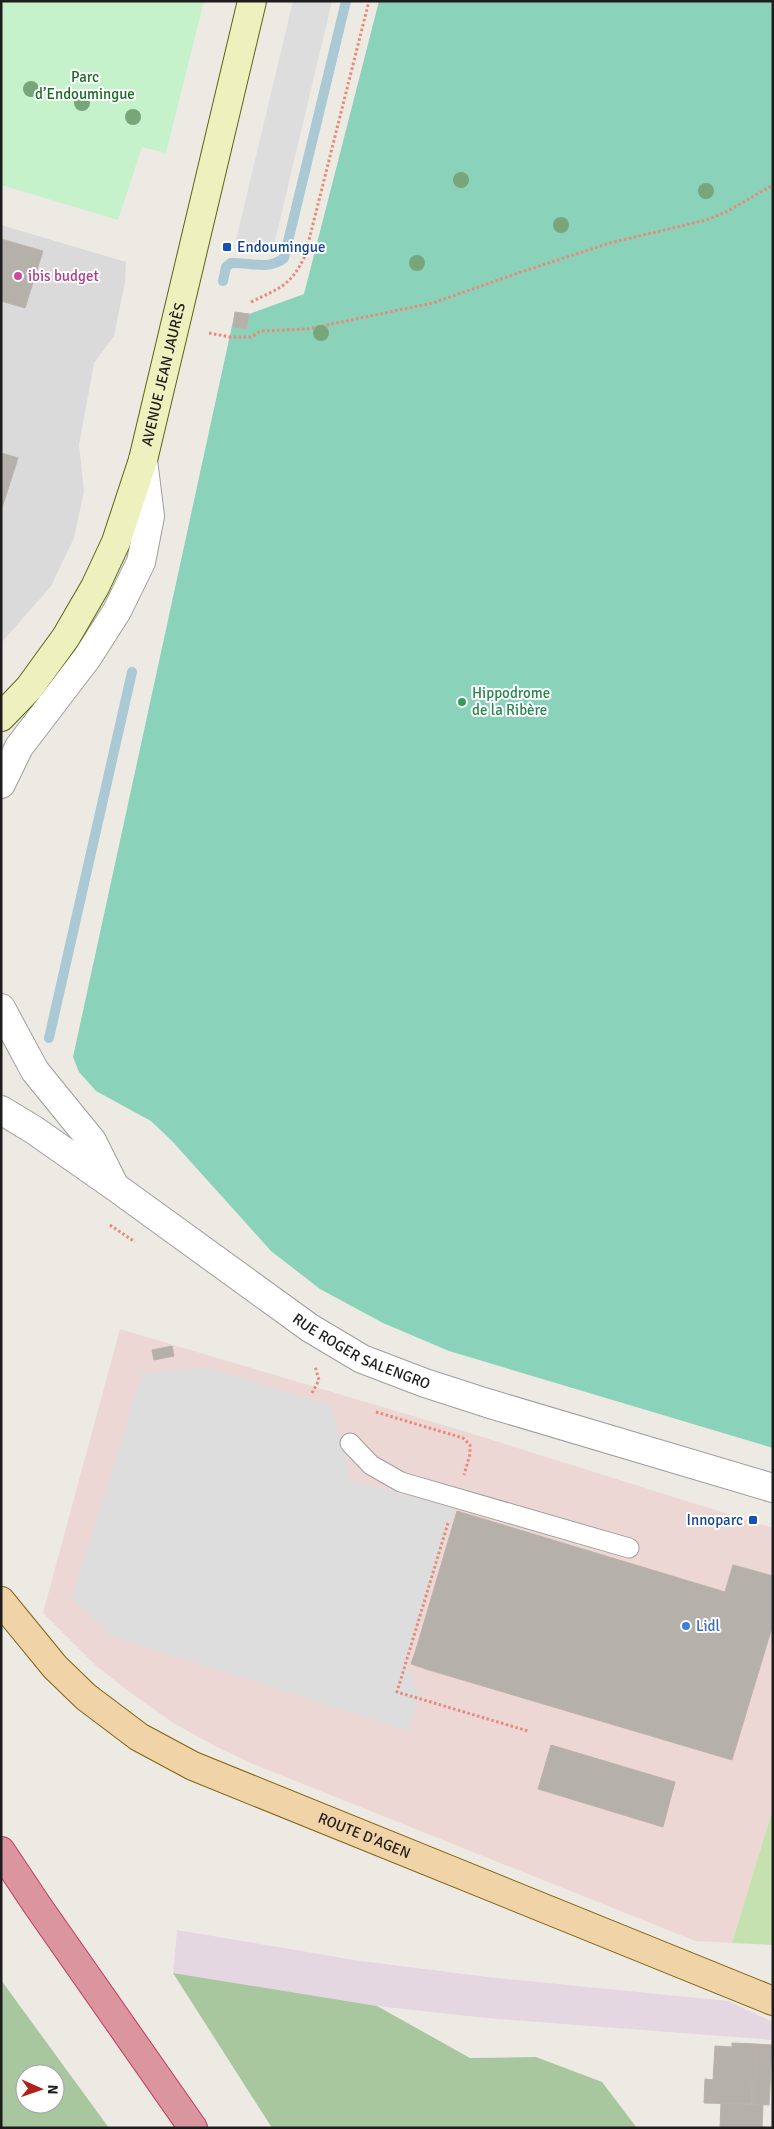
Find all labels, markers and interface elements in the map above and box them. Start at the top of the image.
park label: Parc d’Endoumingue [35,68,135,103]
place label: Endoumingue [237,238,325,256]
marker: Endoumingue [221,241,233,253]
place label: ibis budget [28,267,99,285]
marker: ibis budget [12,270,24,282]
street label: AVENUE JEAN JAURÈS [138,301,189,448]
place label: Hippodrome de la Ribère [472,684,550,719]
marker: Hippodrome de la Ribère [456,696,468,708]
street label: RUE ROGER SALENGRO [289,1309,433,1393]
place label: Innoparc [687,1511,743,1529]
marker: Innoparc [747,1514,759,1526]
place label: Lidl [696,1617,720,1635]
marker: Lidl [680,1620,692,1632]
street label: ROUTE D'AGEN [316,1809,413,1862]
north arrow [15,2064,65,2114]
text: N [44,2084,61,2095]

